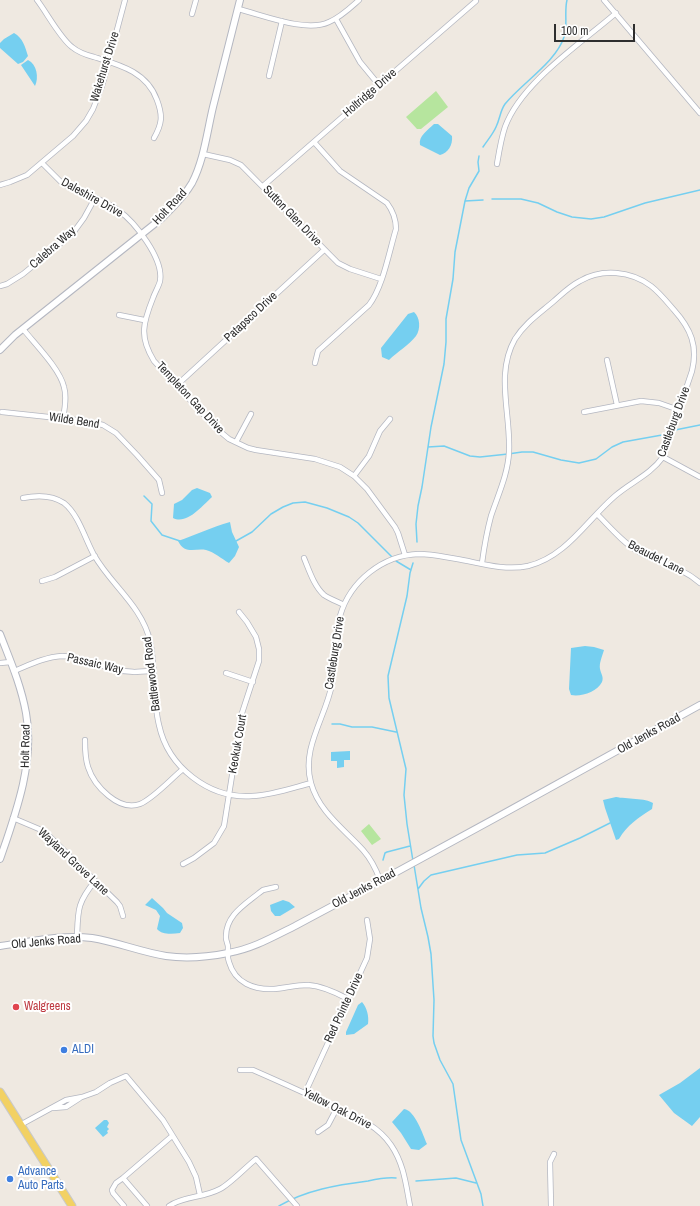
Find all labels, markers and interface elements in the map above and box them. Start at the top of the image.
scale bar [556,16,637,42]
text: 100 m [561,23,588,39]
street label: Wakehurst Drive [87,30,123,104]
street label: Holtridge Drive [340,66,400,120]
street label: Daleshire Drive [59,175,125,221]
street label: Sutton Glen Drive [260,183,324,249]
street label: Holt Road [150,186,190,228]
street label: Calebra Way [27,224,79,272]
street label: Patapsco Drive [221,289,281,345]
street label: Templeton Gap Drive [153,359,227,437]
street label: Castleburg Drive [655,385,693,459]
street label: Wilde Bend [48,410,100,432]
street label: Beaudet Lane [625,538,687,578]
street label: Castleburg Drive [322,615,348,691]
street label: Battlewood Road [140,636,164,712]
street label: Passaic Way [66,651,124,677]
street label: Old Jenks Road [615,711,683,757]
street label: Keokuk Court [226,713,250,775]
street label: Holt Road [18,724,34,768]
street label: Wayland Grove Lane [34,825,112,899]
street label: Old Jenks Road [330,866,398,912]
street label: Old Jenks Road [11,932,81,952]
street label: Red Pointe Drive [322,971,366,1045]
place label: Walgreens [24,1000,71,1014]
marker: Walgreens [11,1002,21,1012]
place label: ALDI [72,1043,94,1057]
marker: ALDI [59,1045,69,1055]
street label: Yellow Oak Drive [300,1086,374,1132]
place label: Advance Auto Parts [18,1165,64,1193]
marker: Advance Auto Parts [5,1174,15,1184]

